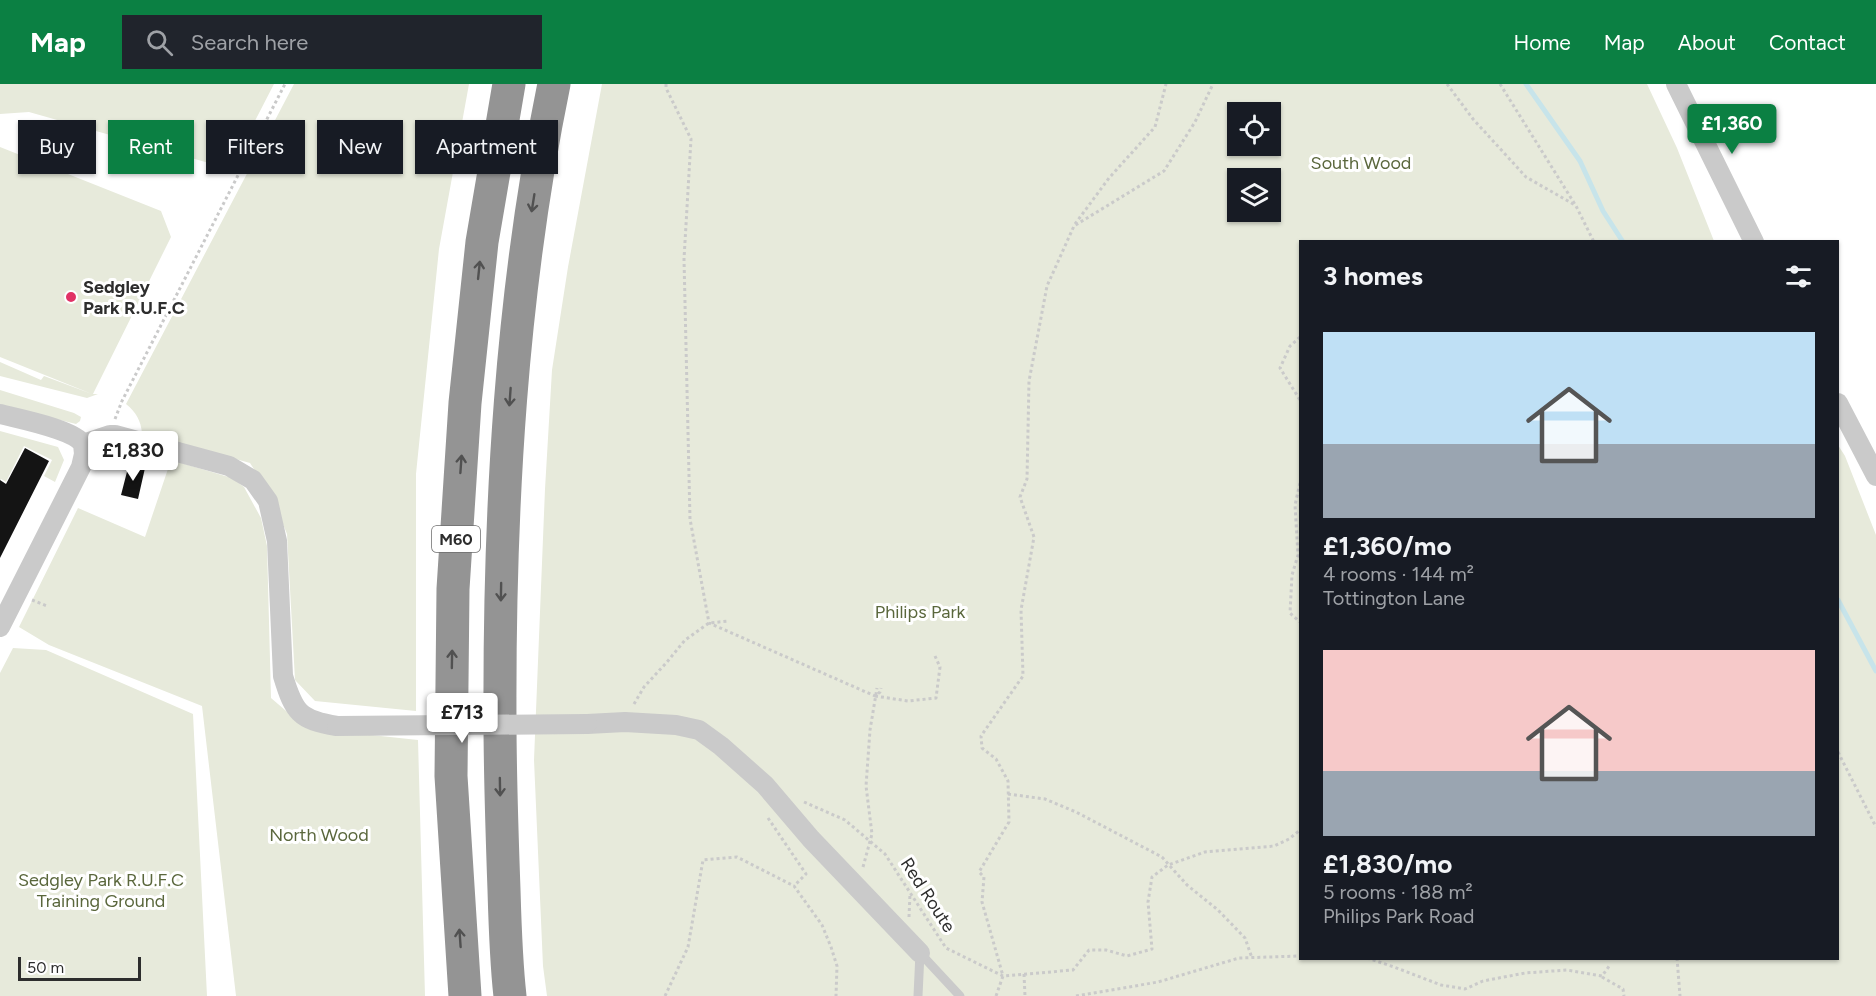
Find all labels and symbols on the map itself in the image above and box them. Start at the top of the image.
pin: £1,360 [1683,104,1781,155]
park label: South Wood [1311,152,1411,174]
one-way arrow [527,193,538,213]
one-way arrow [474,261,485,280]
place label: Sedgley Park R.U.F.C [83,276,185,319]
marker: Sedgley Park R.U.F.C [64,290,78,304]
one-way arrow [505,387,516,407]
pin: £1,830 [84,431,182,482]
one-way arrow [456,455,467,475]
road number: M60 [432,526,480,552]
one-way arrow [496,581,507,601]
park label: Philips Park [875,601,966,623]
one-way arrow [446,649,458,669]
pin: £713 [426,693,498,744]
one-way arrow [494,776,506,796]
park label: North Wood [269,824,369,846]
street label: Red Route [896,854,960,937]
park label: Sedgley Park R.U.F.C Training Ground [18,869,184,912]
one-way arrow [454,928,465,948]
scale bar [18,954,141,982]

